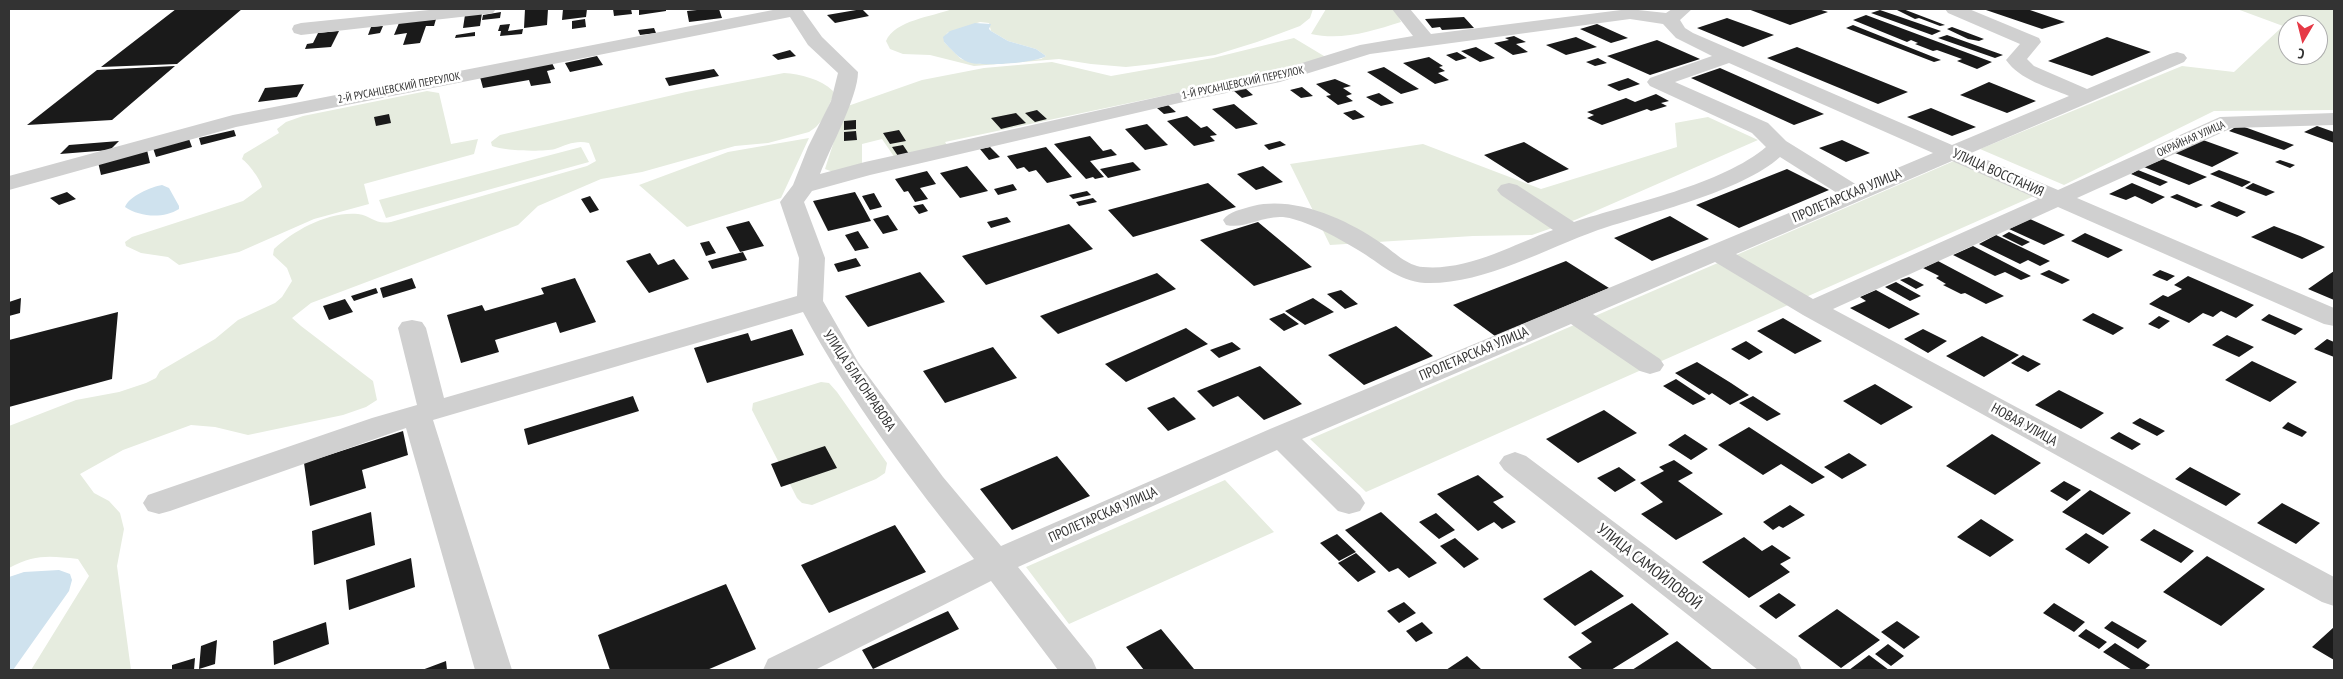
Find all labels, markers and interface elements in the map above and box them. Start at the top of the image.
north arrow [2278,15,2328,65]
text: С [2297,45,2305,63]
street label: 1-Й РУСАНЦЕВСКИЙ ПЕРЕУЛОК [1181,64,1305,102]
street label: 2-Й РУСАНЦЕВСКИЙ ПЕРЕУЛОК [337,70,461,106]
street label: ОКРАЙНАЯ УЛИЦА [2155,118,2227,160]
street label: УЛИЦА ВОССТАНИЯ [1950,145,2046,201]
street label: ПРОЛЕТАРСКАЯ УЛИЦА [1790,165,1904,227]
street label: ПРОЛЕТАРСКАЯ УЛИЦА [1417,323,1531,385]
street label: УЛИЦА БЛАГОНРАВОВА [819,328,899,434]
street label: НОВАЯ УЛИЦА [1988,400,2060,450]
street label: ПРОЛЕТАРСКАЯ УЛИЦА [1046,484,1160,546]
street label: УЛИЦА САМОЙЛОВОЙ [1593,520,1705,614]

